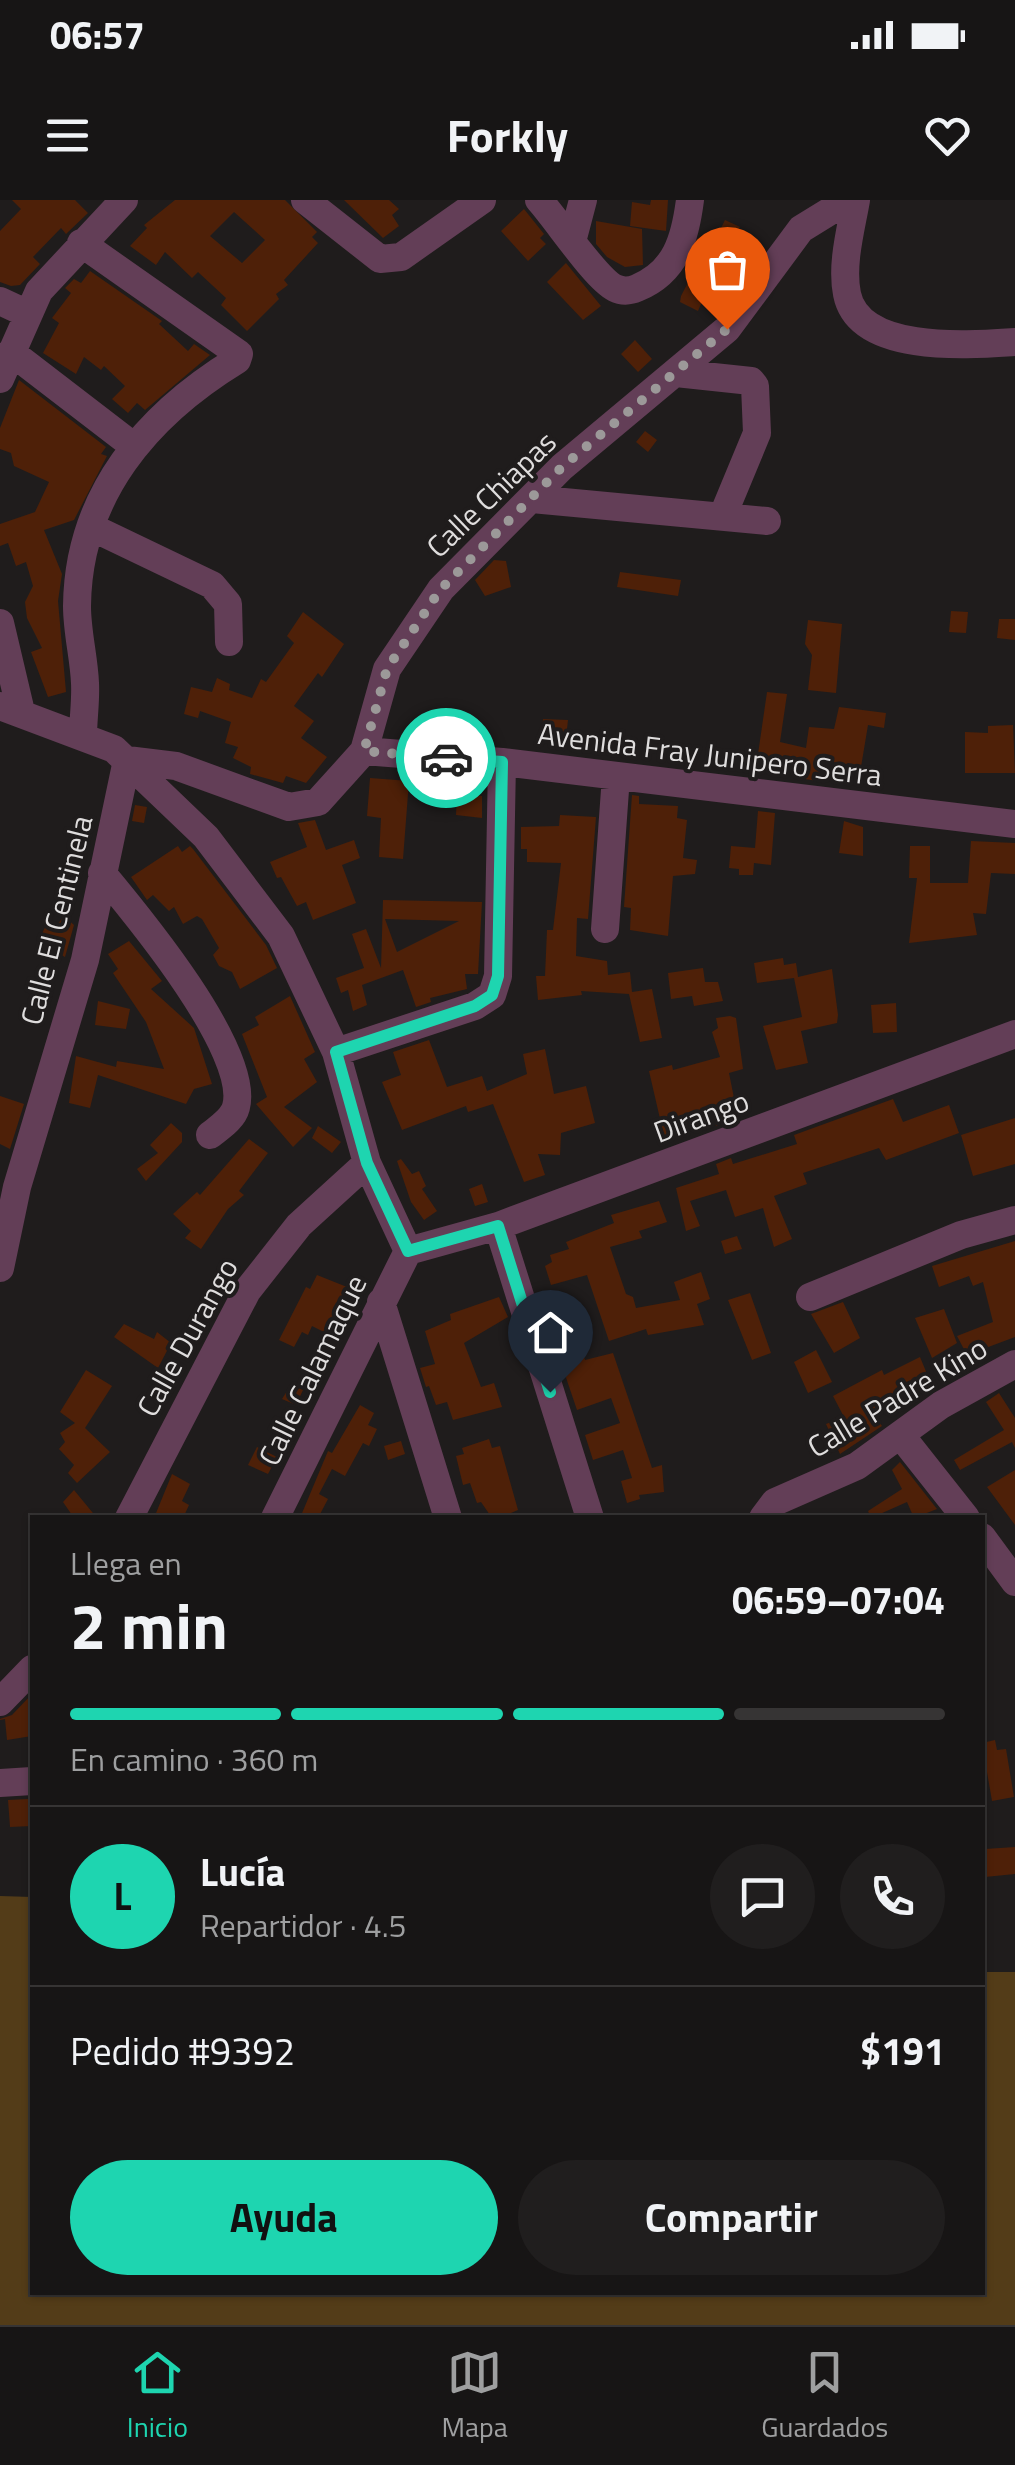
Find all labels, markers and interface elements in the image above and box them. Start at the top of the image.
text: 06:57 [50,6,145,64]
text: Forkly [447,101,568,169]
icon: menu [40,108,95,163]
icon: heart [920,108,975,163]
pin [685,227,770,330]
icon: bag [700,242,755,297]
street label: Calle Chiapas [415,420,567,568]
courier [396,708,496,808]
street label: Avenida Fray Junipero Serra [535,710,885,798]
icon: car [419,731,474,786]
street label: Calle El Centinela [8,810,104,1030]
street label: Dirango [647,1078,755,1154]
street label: Calle Durango [124,1249,250,1425]
street label: Calle Calamaque [246,1267,378,1473]
pin [508,1290,593,1393]
icon: home [523,1305,578,1360]
street label: Calle Padre Kino [798,1325,996,1469]
text: Llega en [70,1539,182,1587]
text: 06:59–07:04 [732,1571,945,1629]
text: 2 min [70,1575,228,1674]
text: En camino · 360 m [70,1735,318,1783]
text: Lucía [200,1843,285,1901]
button: chat [710,1844,815,1949]
button: phone [840,1844,945,1949]
text: L [114,1867,131,1925]
text: Repartidor · 4.5 [200,1901,406,1949]
text: Pedido #9392 [70,2022,295,2080]
text: $191 [860,2022,945,2080]
button: Ayuda [70,2160,498,2275]
button: Compartir [518,2160,945,2275]
tab: Inicio [127,2345,188,2448]
tab: Mapa [441,2345,508,2448]
tab: Guardados [761,2345,888,2448]

